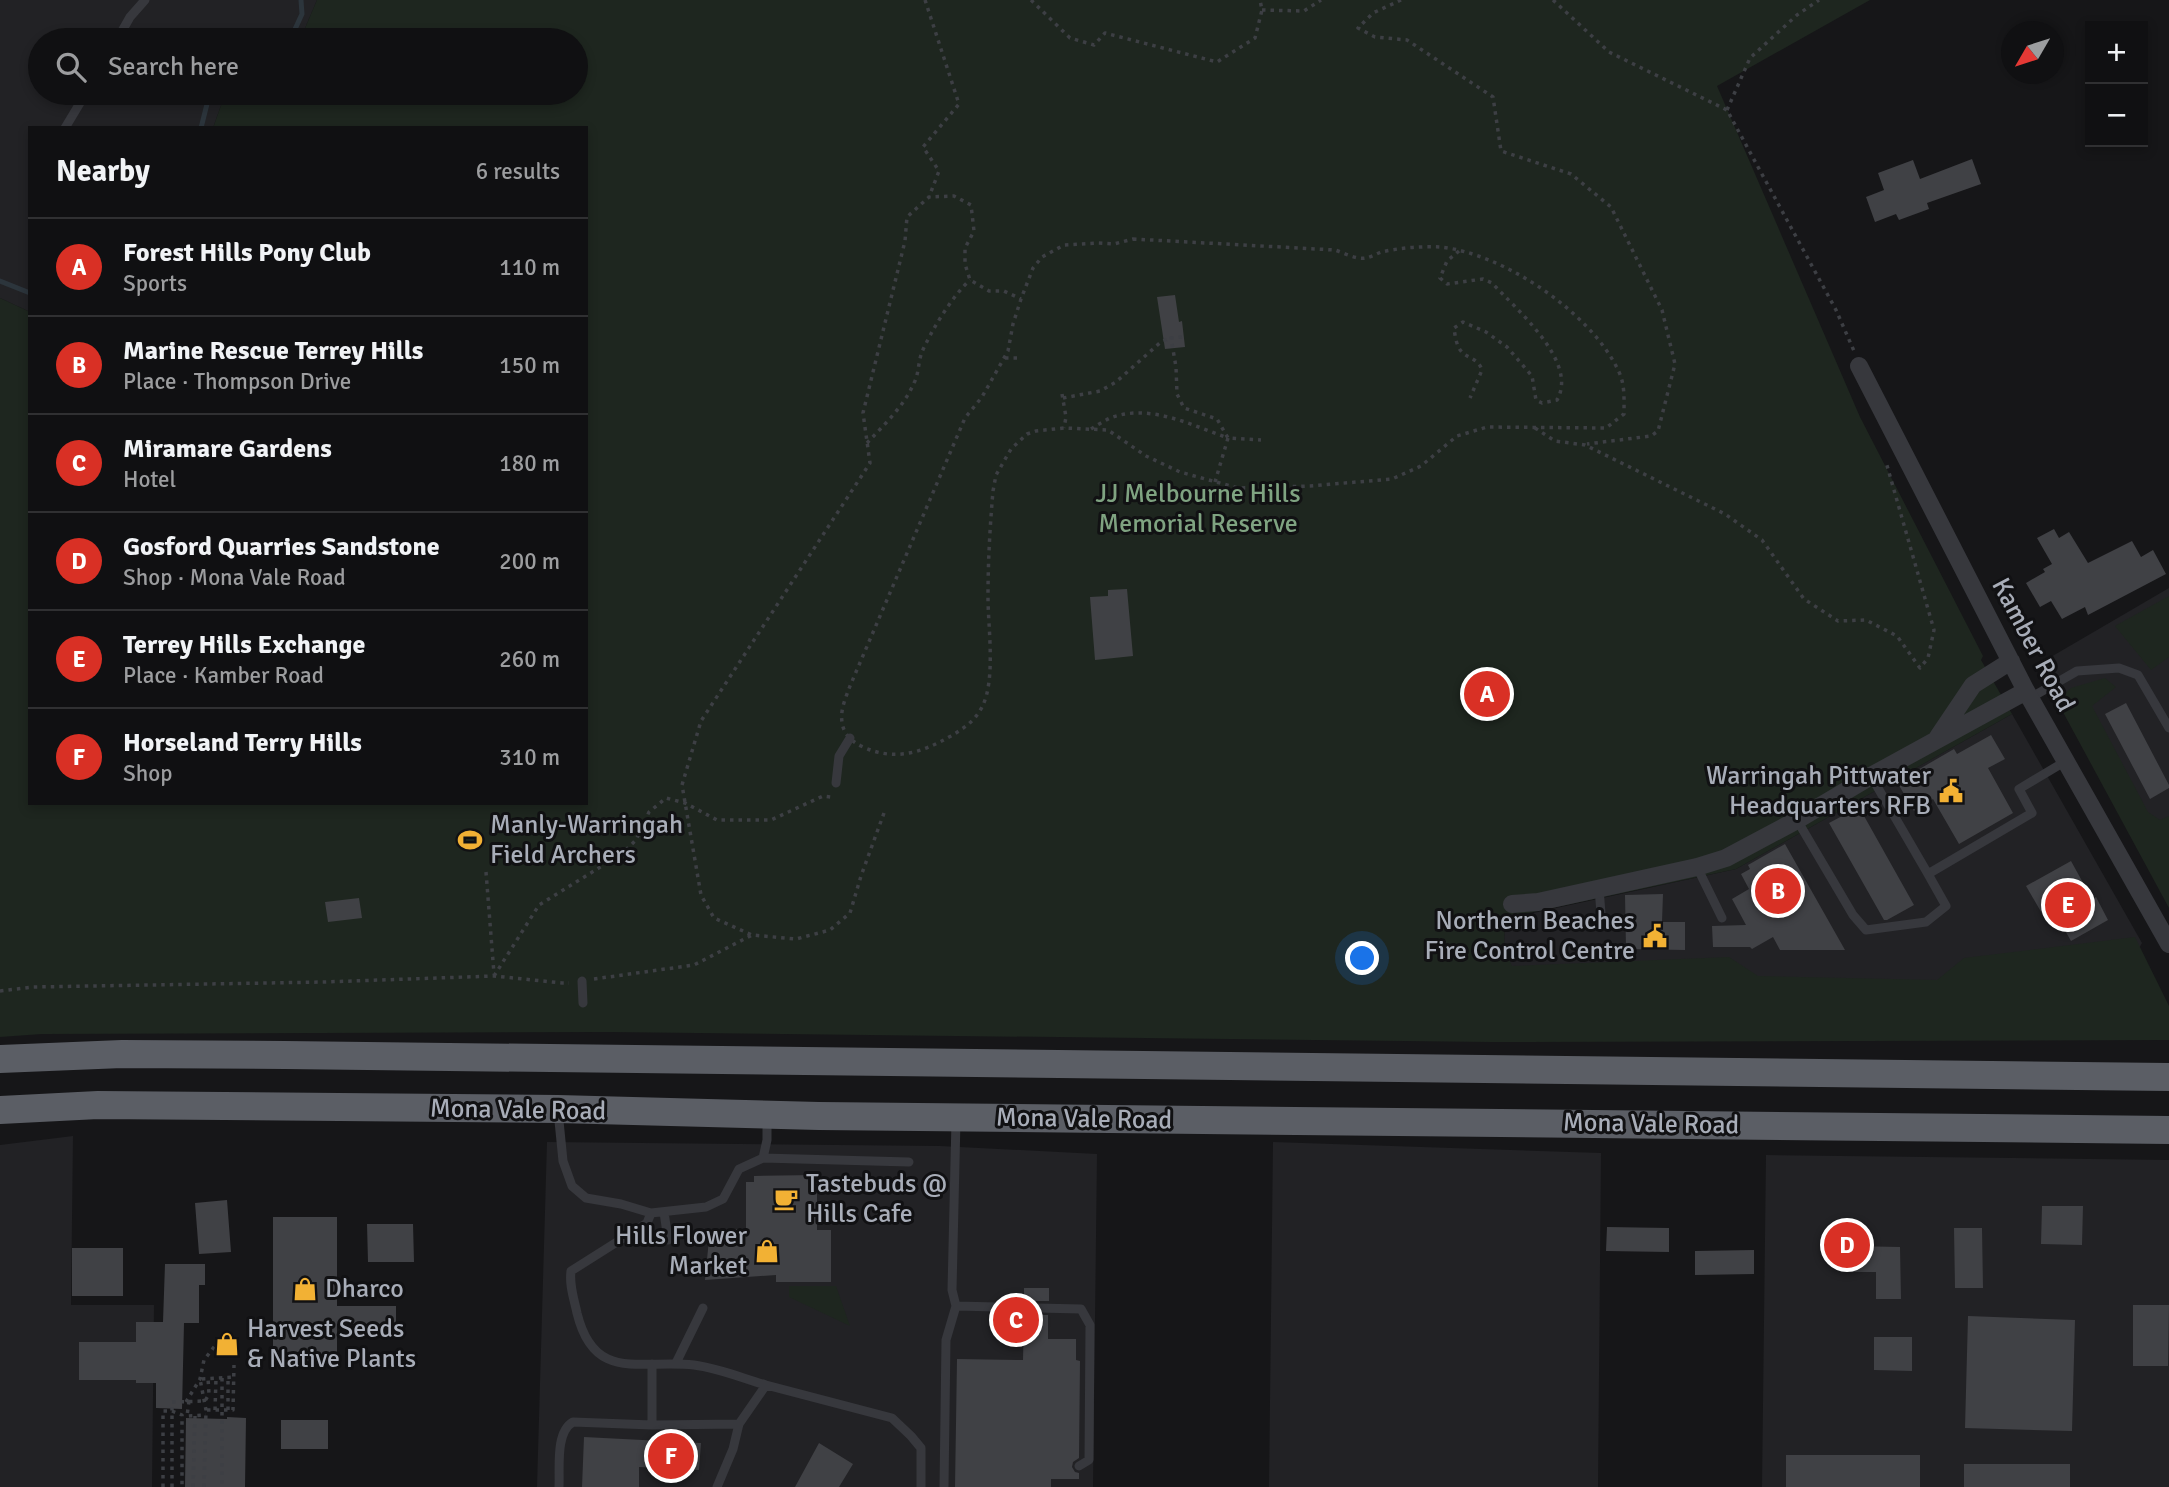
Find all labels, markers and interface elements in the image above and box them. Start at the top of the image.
north arrow [2001,21,2064,84]
map controls [2085,21,2148,147]
button: + [2085,21,2148,84]
search box [28,28,588,105]
icon: search [52,48,90,86]
text: Search here [108,51,239,83]
button: − [2085,84,2148,147]
text: Nearby [56,153,150,190]
text: 6 results [476,157,560,186]
text: Forest Hills Pony Club [123,237,371,269]
text: A [72,253,86,282]
text: 110 m [499,253,560,282]
text: Sports [123,269,187,298]
text: Marine Rescue Terrey Hills [123,335,423,367]
text: B [72,351,86,380]
text: 150 m [499,351,560,380]
text: Place · Thompson Drive [123,367,351,396]
text: Miramare Gardens [123,433,332,465]
text: C [72,449,86,478]
text: 180 m [499,449,560,478]
text: Hotel [123,465,176,494]
park label: JJ Melbourne Hills Memorial Reserve [1095,478,1301,540]
text: Gosford Quarries Sandstone [123,531,440,563]
text: D [71,547,87,576]
text: 200 m [499,547,560,576]
text: Shop · Mona Vale Road [123,563,346,592]
street label: Kamber Road [1984,573,2082,717]
text: Terrey Hills Exchange [123,629,365,661]
text: E [72,645,86,674]
text: 260 m [499,645,560,674]
text: Place · Kamber Road [123,661,324,690]
pin: A [1464,668,1510,720]
text: Horseland Terry Hills [123,727,362,759]
text: F [73,743,85,772]
text: 310 m [499,743,560,772]
text: Shop [123,759,172,788]
place label: Warringah Pittwater Headquarters RFB [1706,760,1931,822]
public building icon: Warringah Pittwater Headquarters RFB [1937,777,1965,805]
place label: Manly-Warringah Field Archers [490,809,683,871]
sports icon: Manly-Warringah Field Archers [456,826,484,854]
pin: B [1755,865,1801,917]
pin: E [2045,879,2091,931]
place label: Northern Beaches Fire Control Centre [1424,905,1635,967]
public building icon: Northern Beaches Fire Control Centre [1641,922,1669,950]
your location [1345,941,1379,975]
street label: Mona Vale Road [430,1092,606,1128]
street label: Mona Vale Road [996,1101,1172,1137]
street label: Mona Vale Road [1563,1106,1739,1142]
place label: Tastebuds @ Hills Cafe [806,1168,947,1230]
cafe icon: Tastebuds @ Hills Cafe [772,1185,800,1213]
pin: D [1824,1219,1870,1271]
place label: Hills Flower Market [615,1220,747,1282]
shop icon: Hills Flower Market [753,1237,781,1265]
place label: Dharco [325,1273,404,1305]
shop icon: Dharco [291,1275,319,1303]
pin: C [993,1294,1039,1346]
place label: Harvest Seeds & Native Plants [247,1313,416,1375]
shop icon: Harvest Seeds & Native Plants [213,1330,241,1358]
pin: F [648,1430,694,1482]

